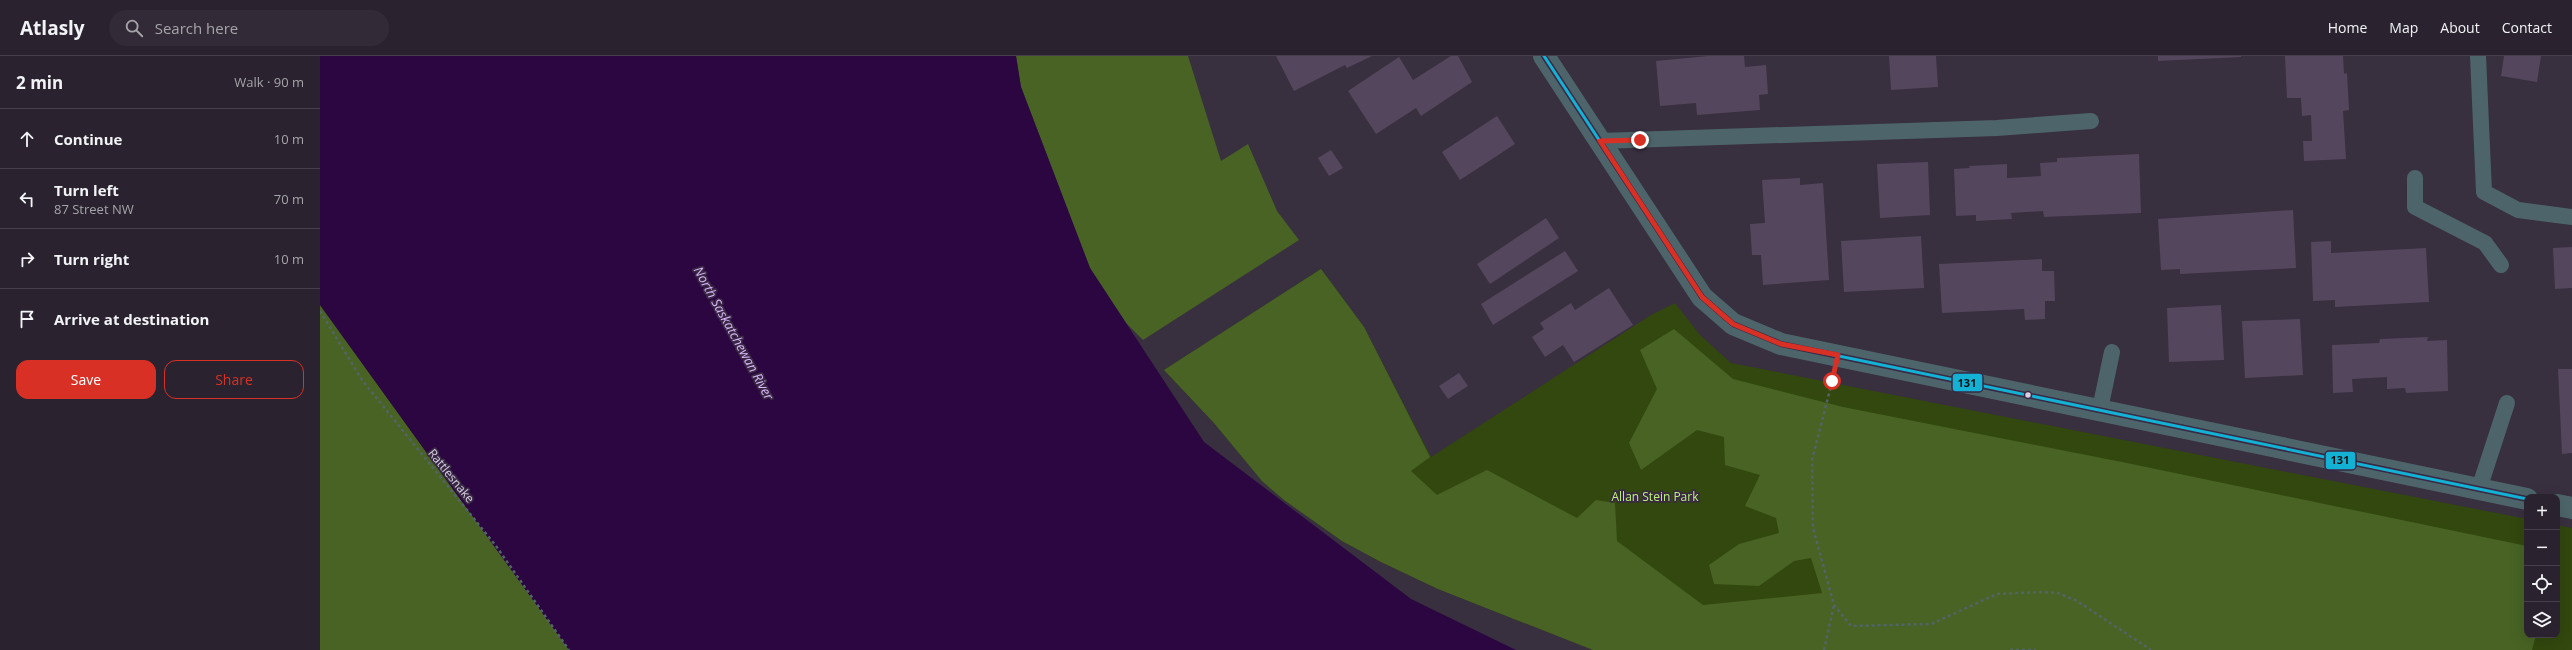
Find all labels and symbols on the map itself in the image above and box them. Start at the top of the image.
route end [1631,131,1649,149]
water label: North Saskatchewan River [690,263,779,404]
route start [1823,372,1841,390]
line badge: 131 [1952,373,1983,392]
text: 131 [1958,375,1976,390]
unlabelled marker [2023,390,2033,400]
street label: Rattlesnake [424,445,479,507]
line badge: 131 [2325,451,2356,470]
text: 131 [2331,452,2349,467]
park label: Allan Stein Park [1612,488,1699,505]

